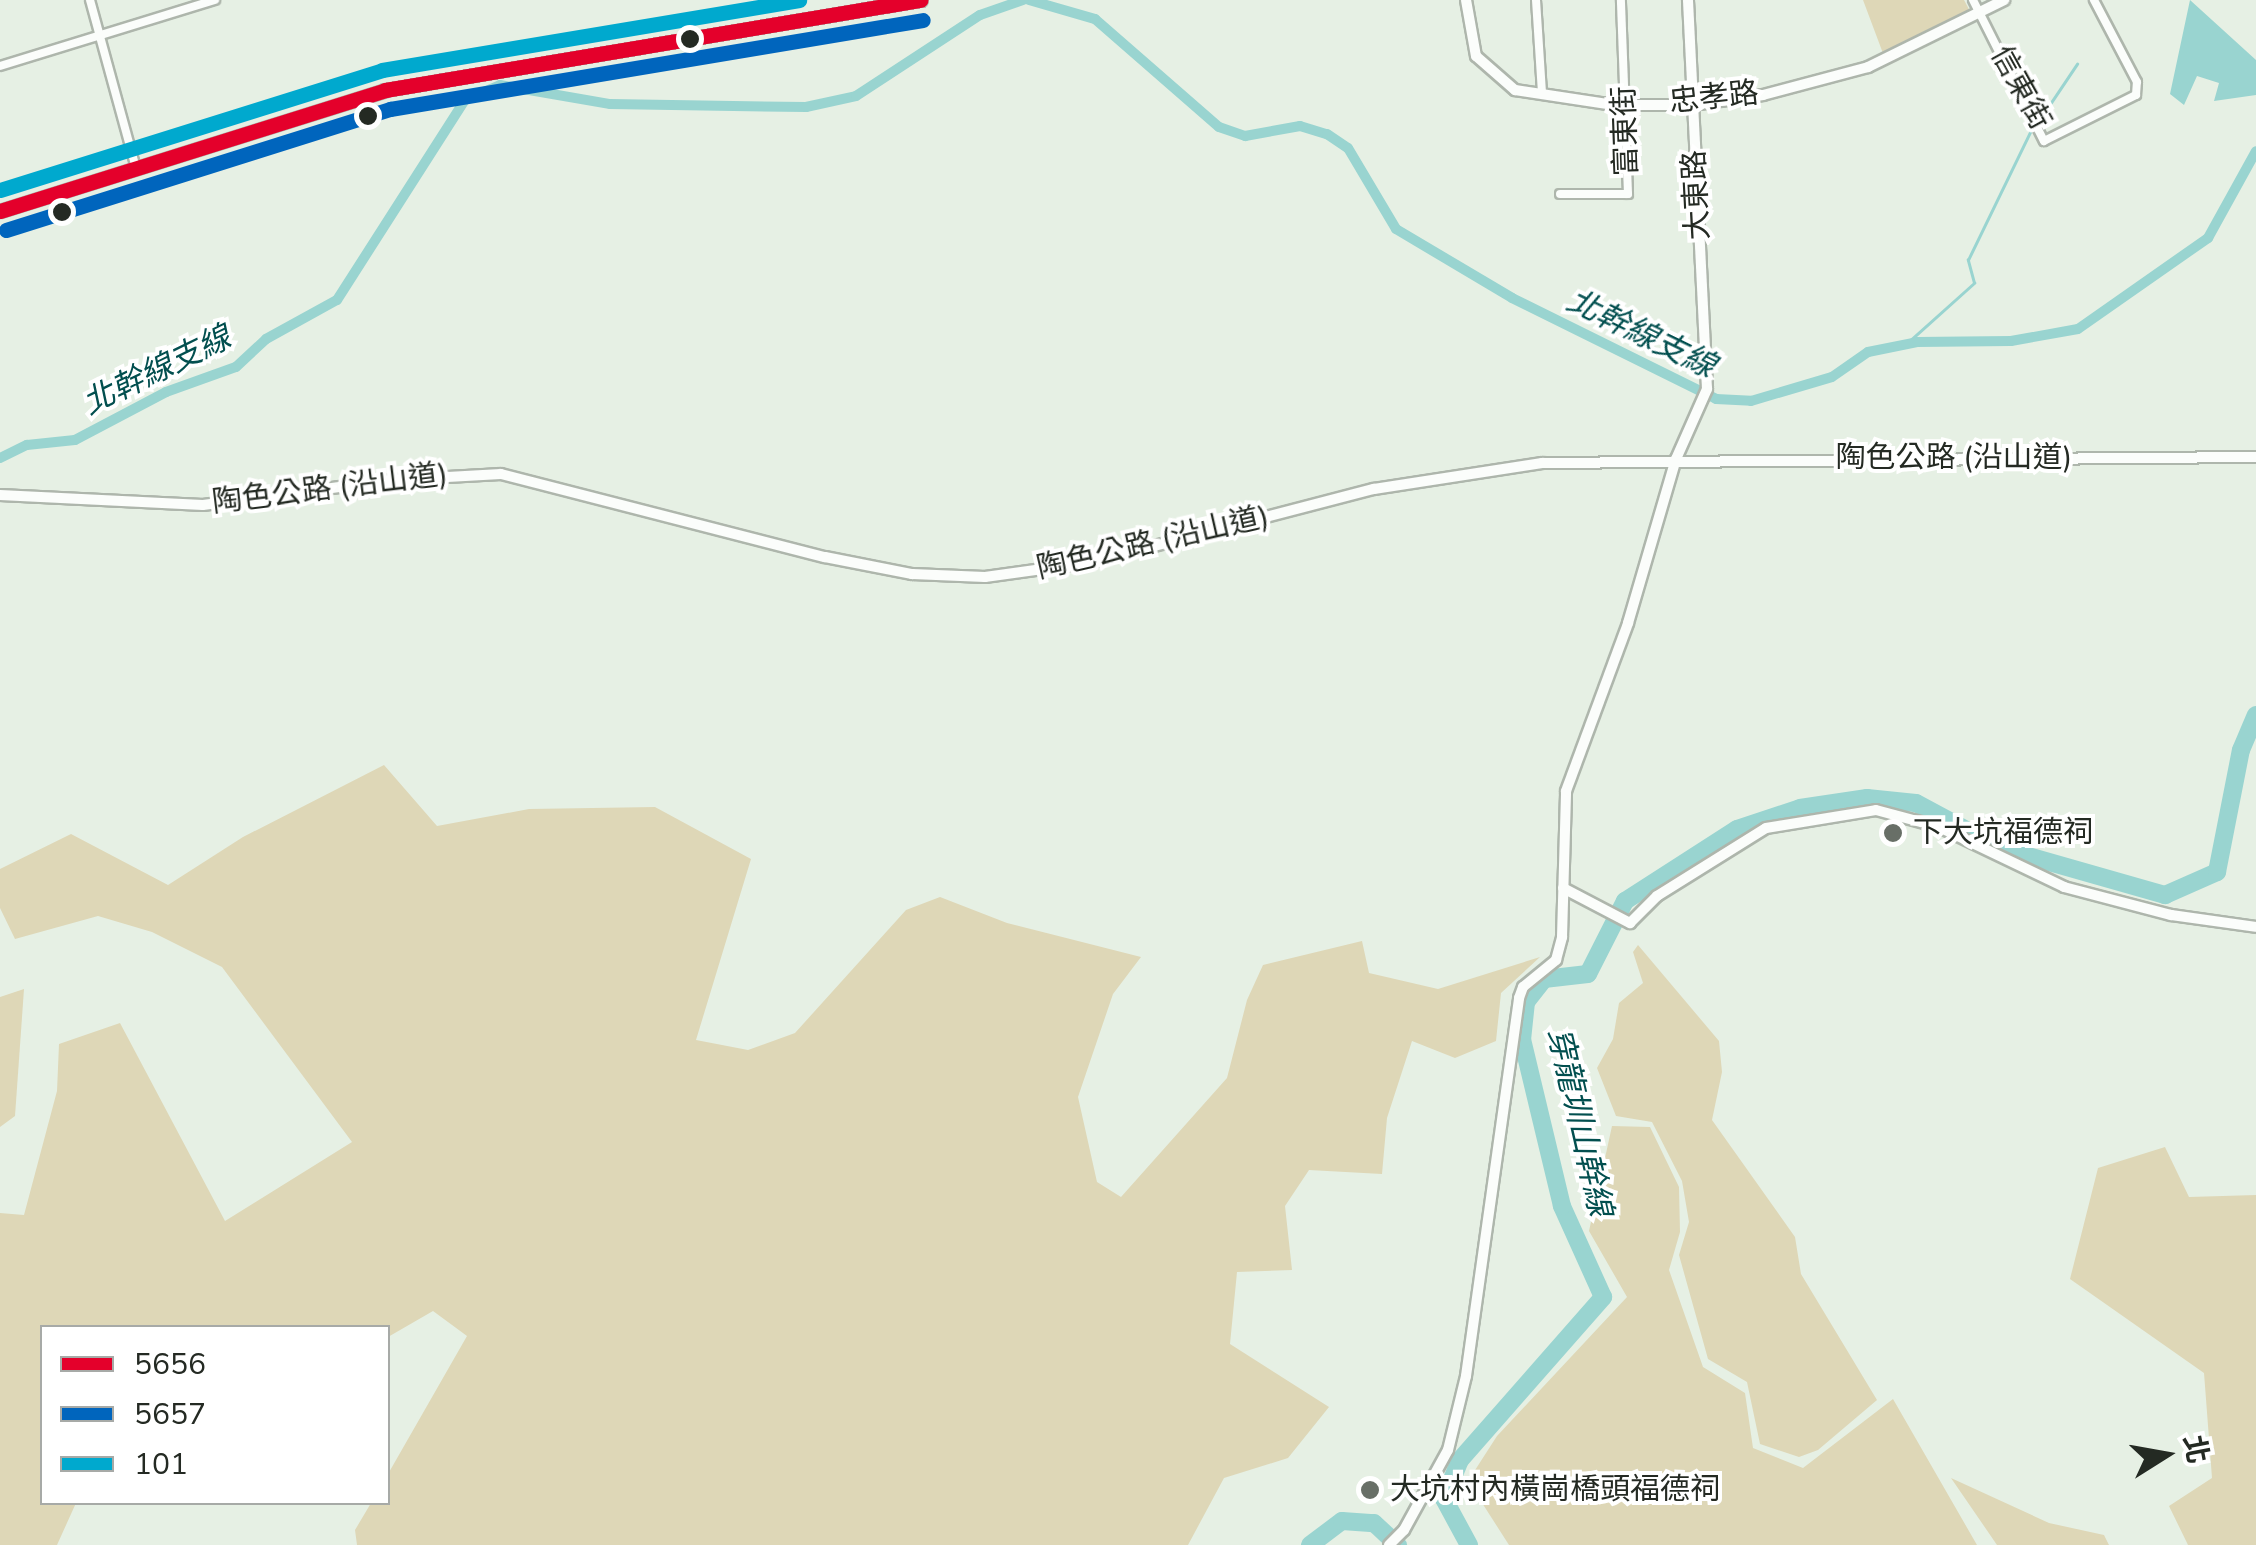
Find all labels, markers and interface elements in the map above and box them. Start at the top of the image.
unlabelled marker [680,29,700,49]
street label: 信東街 [1982,40,2058,136]
street label: 忠孝路 [1667,75,1761,121]
street label: 富東街 [1606,85,1646,177]
unlabelled marker [358,106,378,126]
street label: 大東路 [1677,149,1717,241]
unlabelled marker [52,202,72,222]
water label: 北幹線支線 [1561,282,1721,386]
water label: 北幹線支線 [77,319,237,423]
street label: 陶色公路 (沿山道) [1836,440,2072,476]
street label: 陶色公路 (沿山道) [210,457,450,521]
street label: 陶色公路 (沿山道) [1034,499,1272,587]
place label: 下大坑福德祠 [1913,815,2093,851]
marker: 下大坑福德祠 [1882,822,1904,844]
water label: 穿龍圳山幹線 [1539,1024,1619,1220]
legend [40,1325,390,1505]
text: 5656 [134,1344,206,1385]
text: 5657 [134,1394,206,1435]
north arrow [2116,1405,2216,1505]
text: 北 [2174,1432,2217,1467]
text: 101 [134,1444,188,1485]
place label: 大坑村內橫崗橋頭福德祠 [1390,1472,1720,1508]
marker: 大坑村內橫崗橋頭福德祠 [1359,1479,1381,1501]

